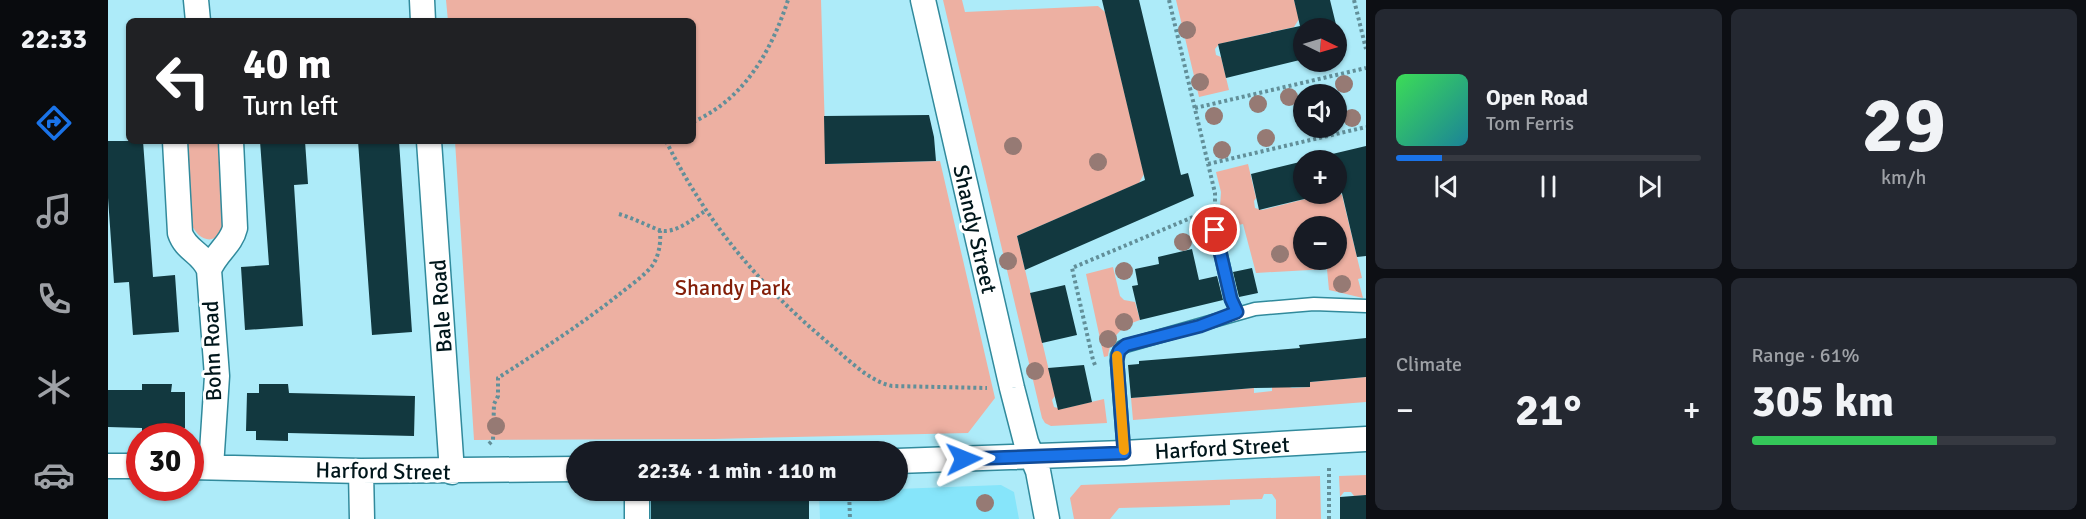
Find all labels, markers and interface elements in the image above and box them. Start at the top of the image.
north arrow [1293,18,1347,72]
map controls [1293,18,1347,270]
text: 22:33 [21,23,87,56]
text: 40 m [243,39,332,90]
icon: left [144,42,222,120]
text: 29 [1862,78,1946,174]
button: sound [1293,84,1347,138]
text: Open Road [1486,84,1588,111]
text: Turn left [243,90,338,123]
icon: directions [33,102,75,144]
text: Tom Ferris [1486,111,1574,136]
button: + [1293,150,1347,204]
street label: Shandy Street [947,162,1003,296]
text: km/h [1881,165,1926,190]
icon: previous [1430,170,1463,203]
icon: pause [1532,170,1565,203]
icon: next [1633,170,1666,203]
icon: music [33,190,75,232]
pin [1189,204,1240,255]
icon: arrive [1198,213,1231,246]
button: − [1293,216,1347,270]
street label: Bale Road [424,258,458,354]
park label: Shandy Park [675,274,791,301]
icon: phone [33,278,75,320]
street label: Bohn Road [197,300,227,402]
text: Range · 61% [1752,343,1860,368]
text: Climate [1396,352,1462,377]
icon: climate [33,366,75,408]
text: 305 km [1752,374,1894,429]
text: 21° [1515,383,1582,438]
text: − [1396,390,1414,431]
text: + [1683,390,1700,431]
speed limit sign: 30 [126,423,204,501]
position arrow [932,427,996,491]
street label: Harford Street [1154,431,1290,465]
icon: car [33,454,75,496]
street label: Harford Street [315,456,451,486]
text: 22:34 · 1 min · 110 m [637,457,837,484]

